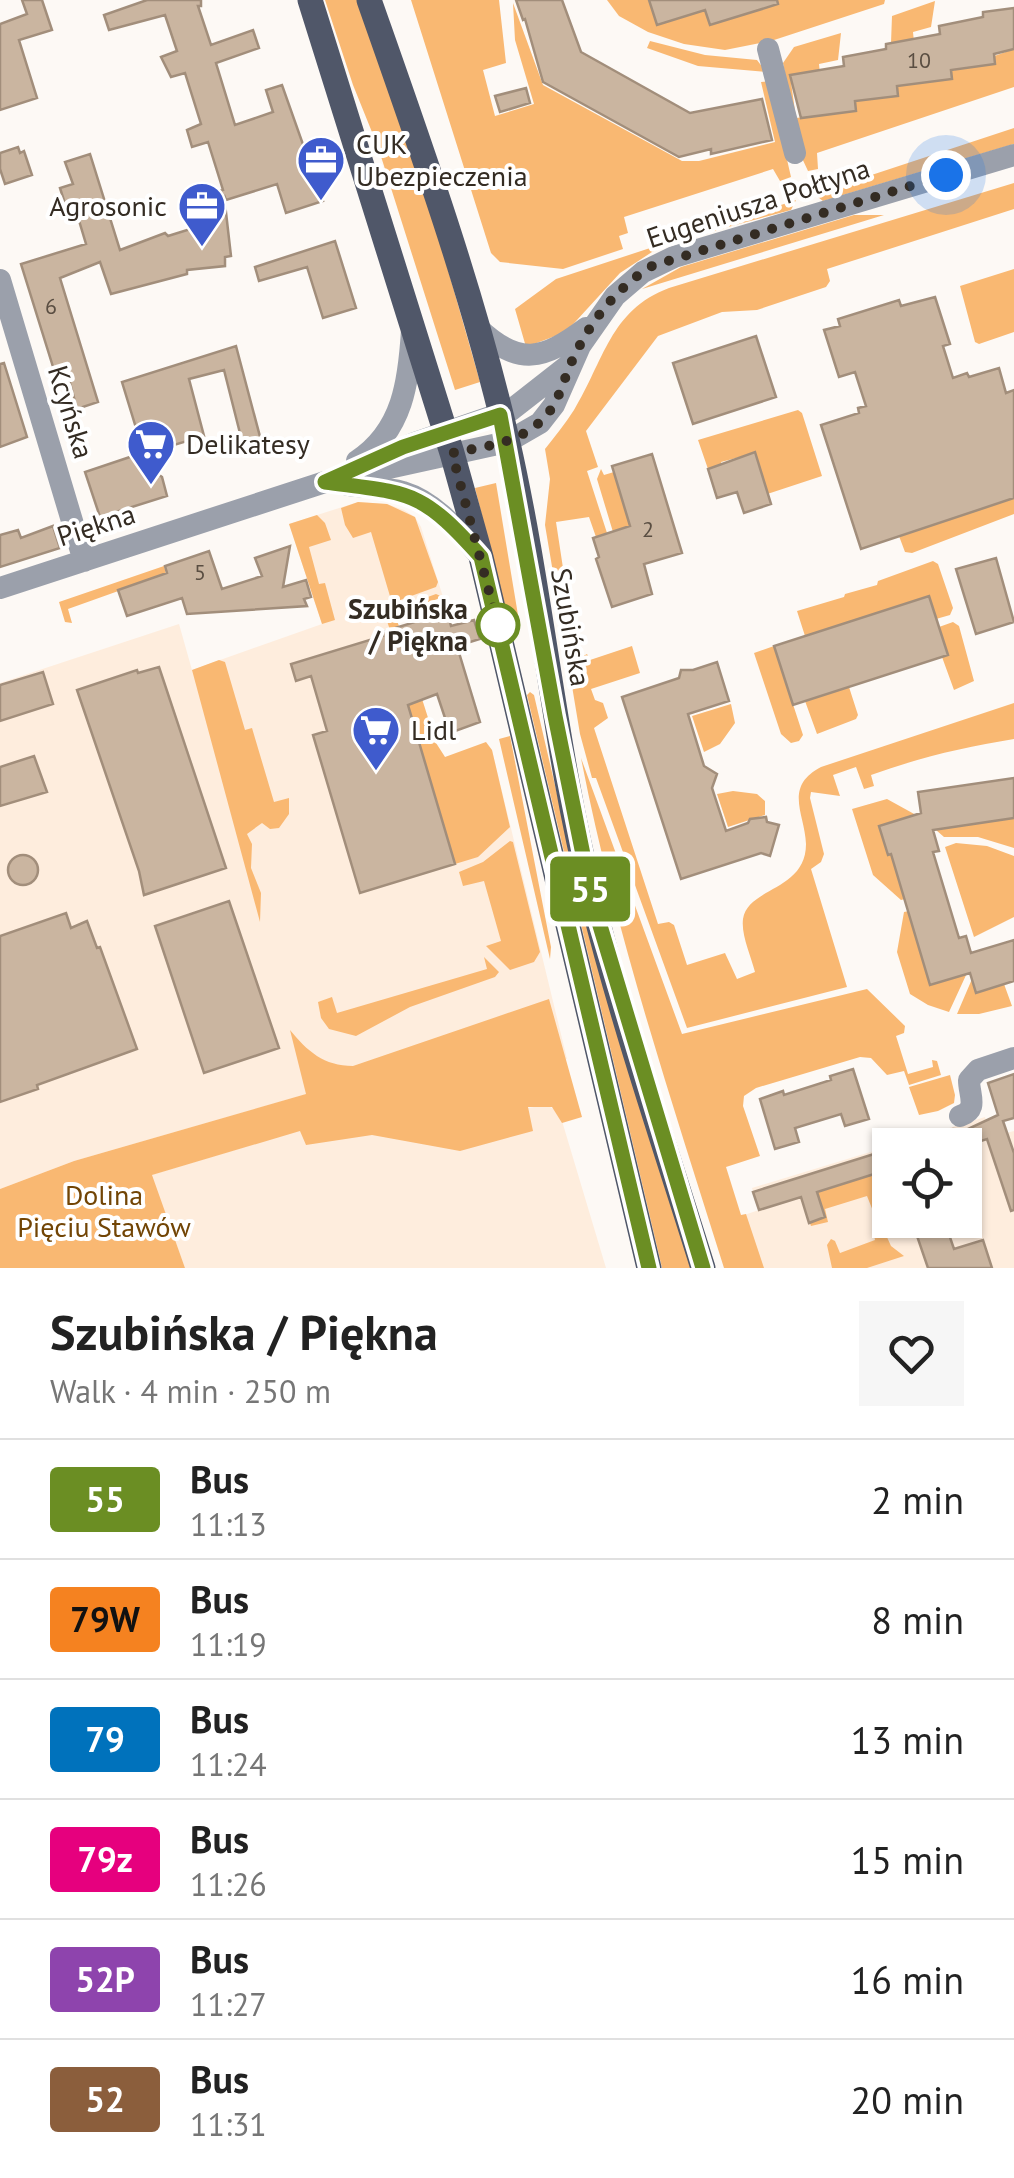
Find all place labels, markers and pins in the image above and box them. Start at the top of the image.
place label: CUK Ubezpieczenia [356,125,528,194]
office icon: CUK Ubezpieczenia [295,134,347,202]
office icon: Agrosonic [176,180,228,248]
place label: Agrosonic [49,187,167,224]
supermarket icon: Delikatesy [125,418,177,486]
place label: Delikatesy [186,425,310,462]
place label: Szubińska / Piękna [348,590,468,659]
marker: Szubińska / Piękna [477,604,519,646]
supermarket icon: Lidl [350,704,402,772]
place label: Lidl [411,711,456,748]

